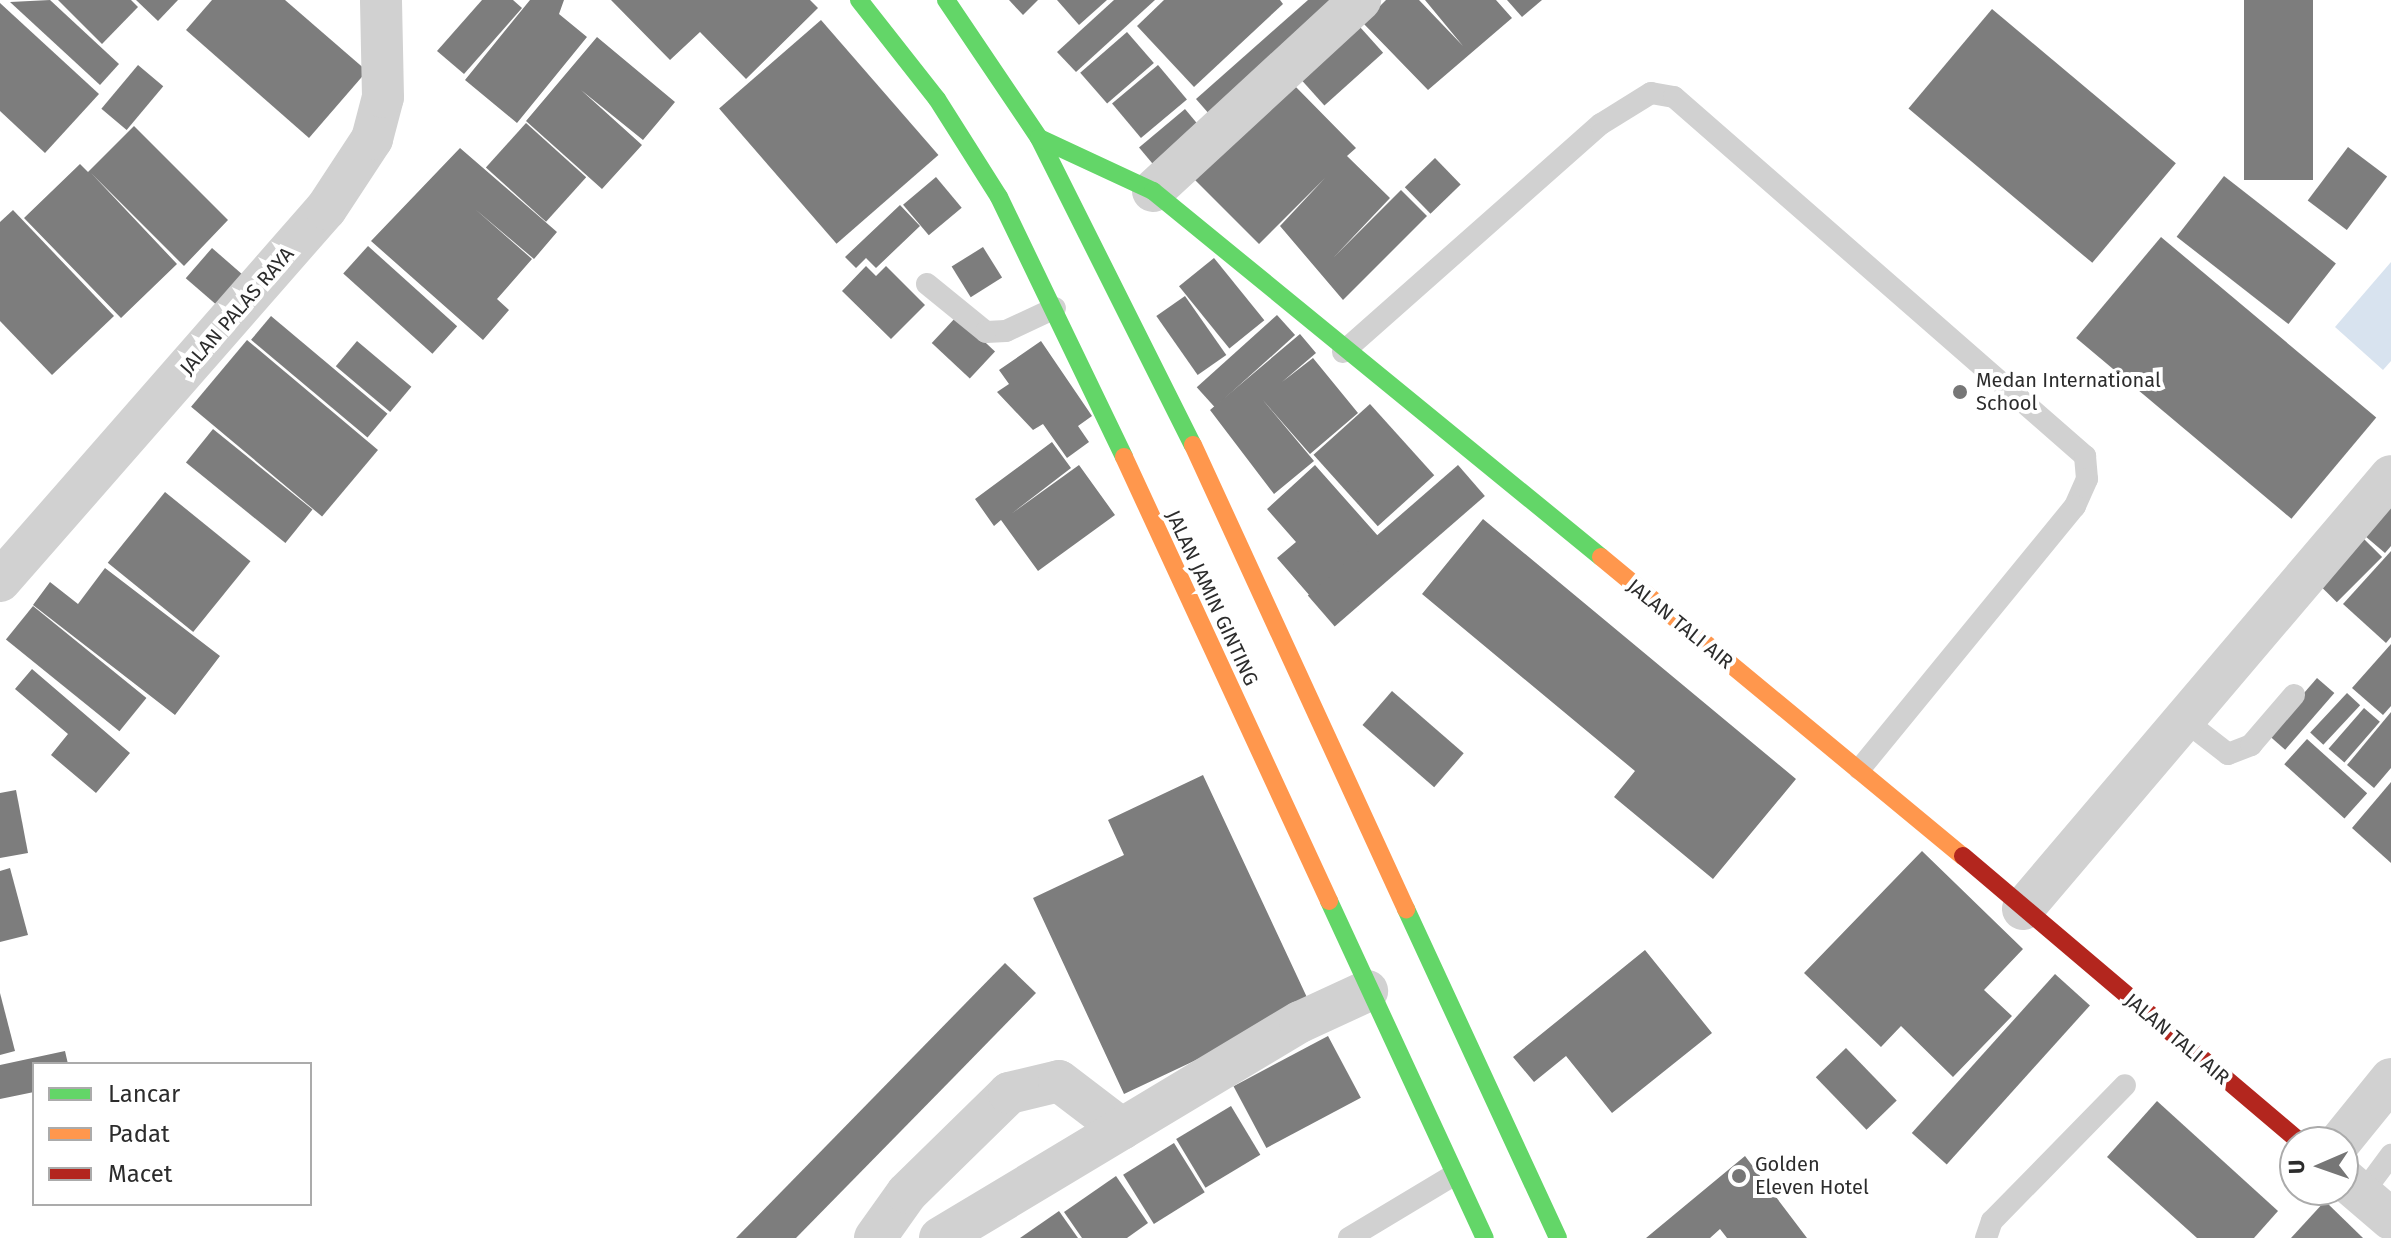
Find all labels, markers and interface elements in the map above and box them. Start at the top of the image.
street label: JALAN PALAS RAYA [175,242,299,380]
place label: Medan International School [1976,368,2161,415]
marker: Medan International School [1951,383,1969,401]
street label: JALAN JAMIN GINTING [1161,507,1263,689]
street label: JALAN TALI AIR [1622,574,1738,674]
street label: JALAN TALI AIR [2120,988,2234,1090]
legend [32,1062,312,1206]
text: Lancar [108,1080,180,1108]
text: Padat [108,1120,170,1148]
north arrow [2279,1126,2359,1206]
place label: Golden Eleven Hotel [1755,1152,1869,1199]
text: U [2283,1159,2310,1174]
text: Macet [108,1160,172,1188]
marker: Golden Eleven Hotel [1730,1167,1748,1185]

